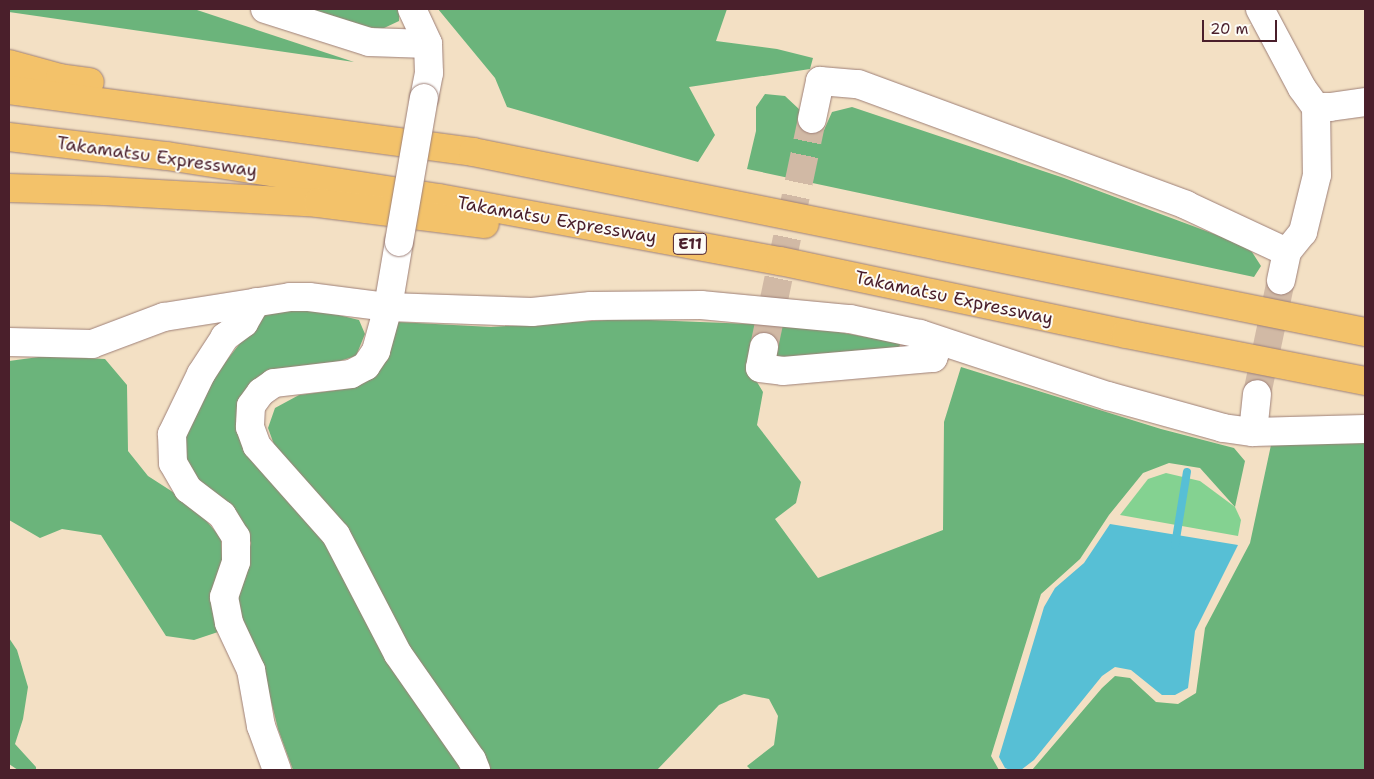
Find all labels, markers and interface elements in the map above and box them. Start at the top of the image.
scale bar [1204,10,1279,42]
text: 20 m [1210,19,1249,39]
street label: Takamatsu Expressway [55,132,259,182]
street label: Takamatsu Expressway [456,192,658,248]
road number: E11 [672,230,708,258]
street label: Takamatsu Expressway [853,266,1055,330]

